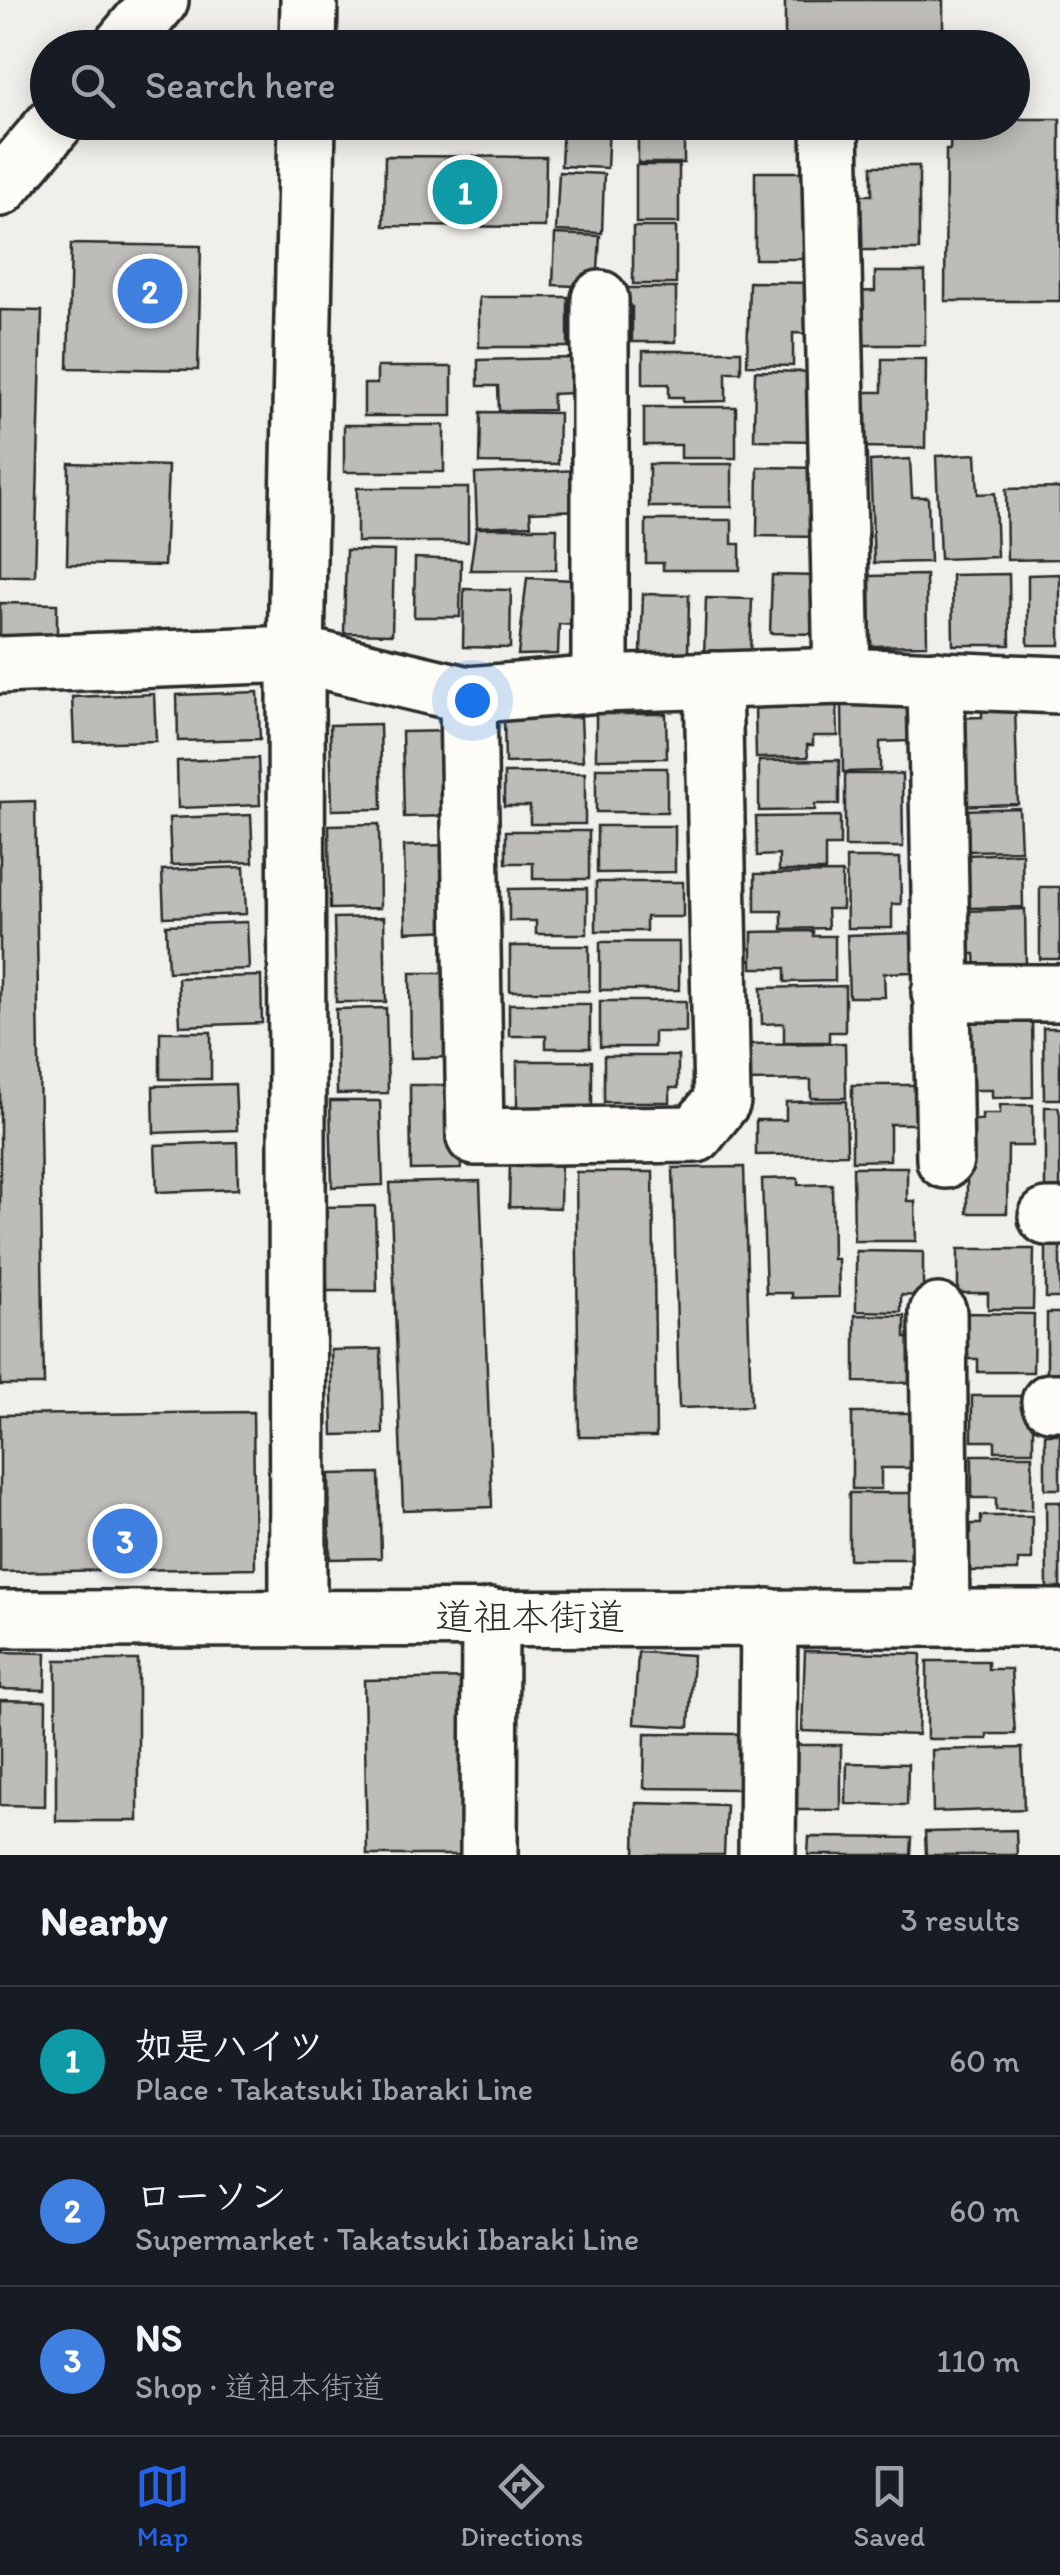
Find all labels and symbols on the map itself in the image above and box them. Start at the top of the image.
pin: 1 [432,154,498,230]
pin: 2 [118,254,182,328]
your location [447,675,498,726]
pin: 3 [92,1504,158,1578]
street label: 道祖本街道 [435,1594,625,1640]

